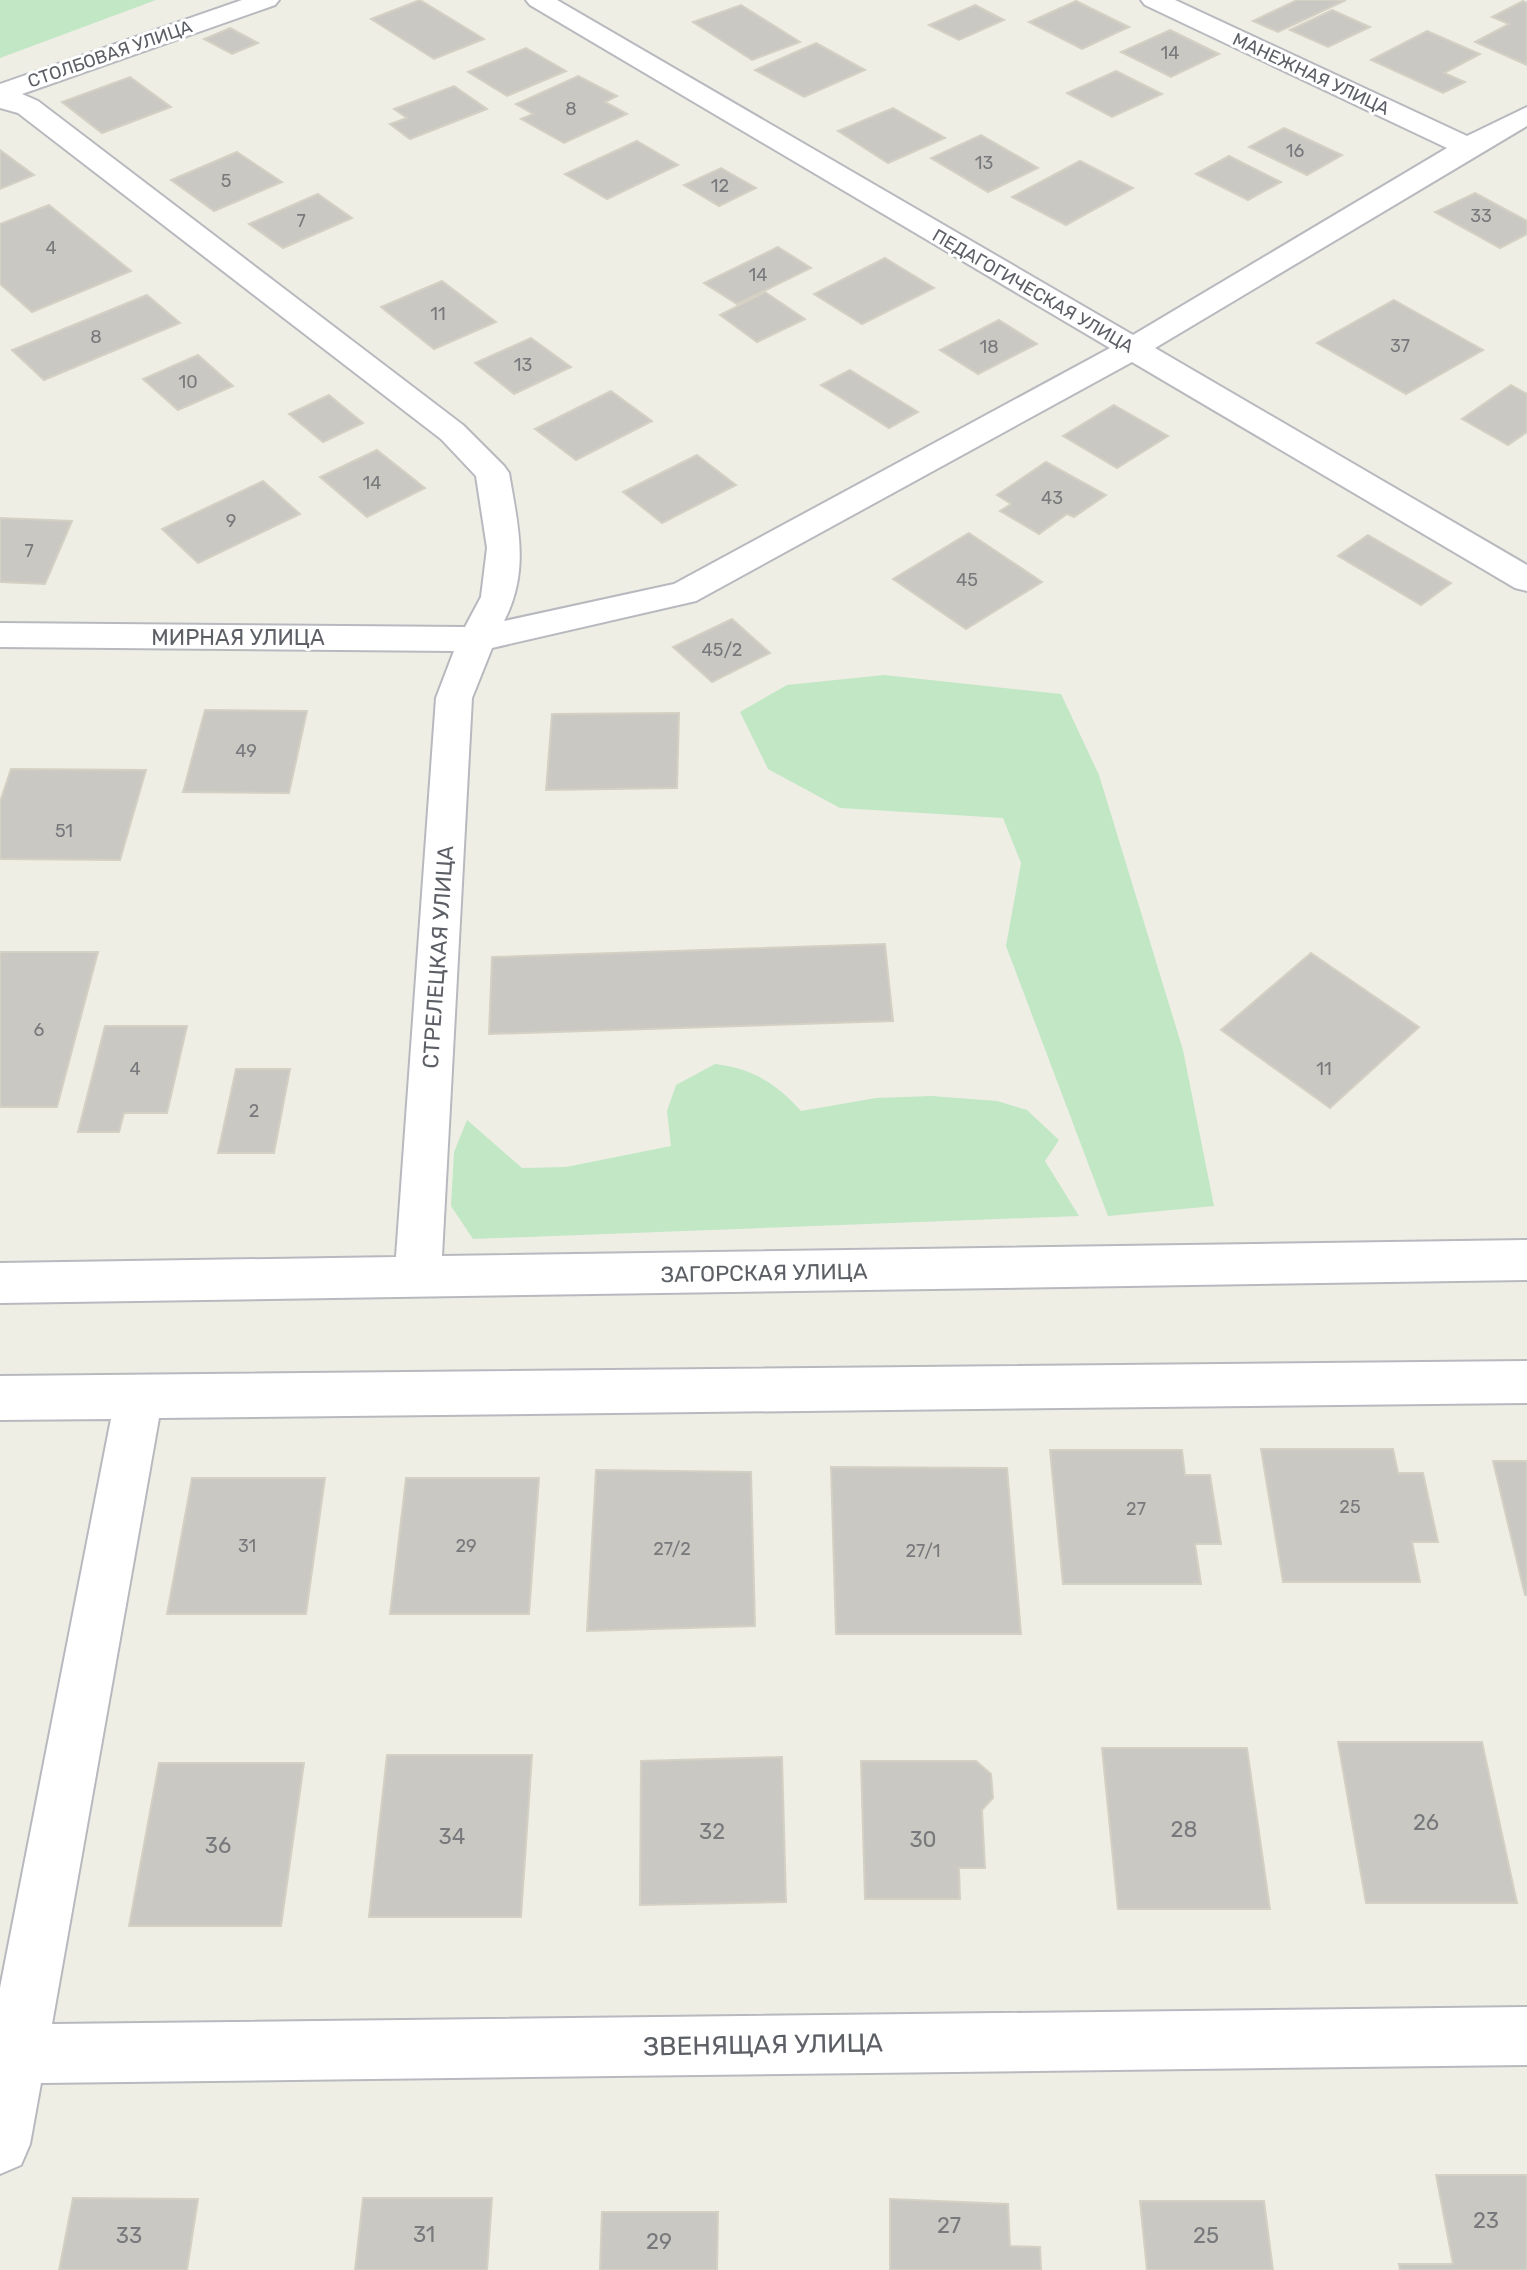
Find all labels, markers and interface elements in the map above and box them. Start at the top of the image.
street label: СТОЛБОВАЯ УЛИЦА [25,16,195,92]
street label: МАНЕЖНАЯ УЛИЦА [1229,28,1393,120]
house number: 14 [1161,42,1179,64]
house number: 8 [565,98,577,120]
house number: 16 [1286,140,1304,162]
house number: 13 [975,152,993,174]
house number: 5 [221,170,231,192]
house number: 12 [711,175,729,197]
house number: 33 [1470,205,1492,227]
house number: 7 [296,210,306,232]
street label: ПЕДАГОГИЧЕСКАЯ УЛИЦА [929,224,1137,358]
house number: 4 [45,237,57,259]
house number: 14 [749,264,767,286]
house number: 11 [430,303,446,325]
house number: 8 [90,326,102,348]
house number: 37 [1390,335,1410,357]
house number: 18 [979,336,999,358]
house number: 13 [514,354,532,376]
house number: 10 [178,371,198,393]
house number: 14 [363,472,381,494]
house number: 43 [1041,487,1063,509]
house number: 9 [226,510,236,532]
house number: 7 [24,540,34,562]
house number: 45 [956,569,978,591]
street label: МИРНАЯ УЛИЦА [151,624,325,651]
house number: 45/2 [702,639,742,661]
house number: 49 [235,740,257,762]
house number: 51 [55,820,73,842]
street label: СТРЕЛЕЦКАЯ УЛИЦА [417,844,459,1069]
house number: 6 [34,1019,45,1041]
house number: 4 [129,1058,141,1080]
house number: 11 [1316,1058,1332,1080]
house number: 2 [249,1100,259,1122]
street label: ЗАГОРСКАЯ УЛИЦА [660,1258,868,1288]
house number: 25 [1339,1496,1361,1518]
house number: 27 [1126,1498,1146,1520]
house number: 31 [238,1535,256,1557]
house number: 29 [455,1535,477,1557]
house number: 27/2 [653,1538,691,1560]
house number: 27/1 [906,1540,940,1562]
house number: 26 [1413,1809,1439,1836]
house number: 28 [1171,1816,1197,1843]
house number: 32 [699,1818,725,1845]
house number: 34 [439,1823,465,1850]
house number: 30 [909,1826,937,1853]
house number: 36 [205,1832,231,1859]
street label: ЗВЕНЯЩАЯ УЛИЦА [643,2027,883,2063]
house number: 23 [1473,2207,1499,2234]
house number: 27 [937,2212,961,2239]
house number: 31 [413,2221,435,2248]
house number: 33 [116,2222,142,2249]
house number: 25 [1193,2222,1219,2249]
house number: 29 [646,2228,672,2255]

